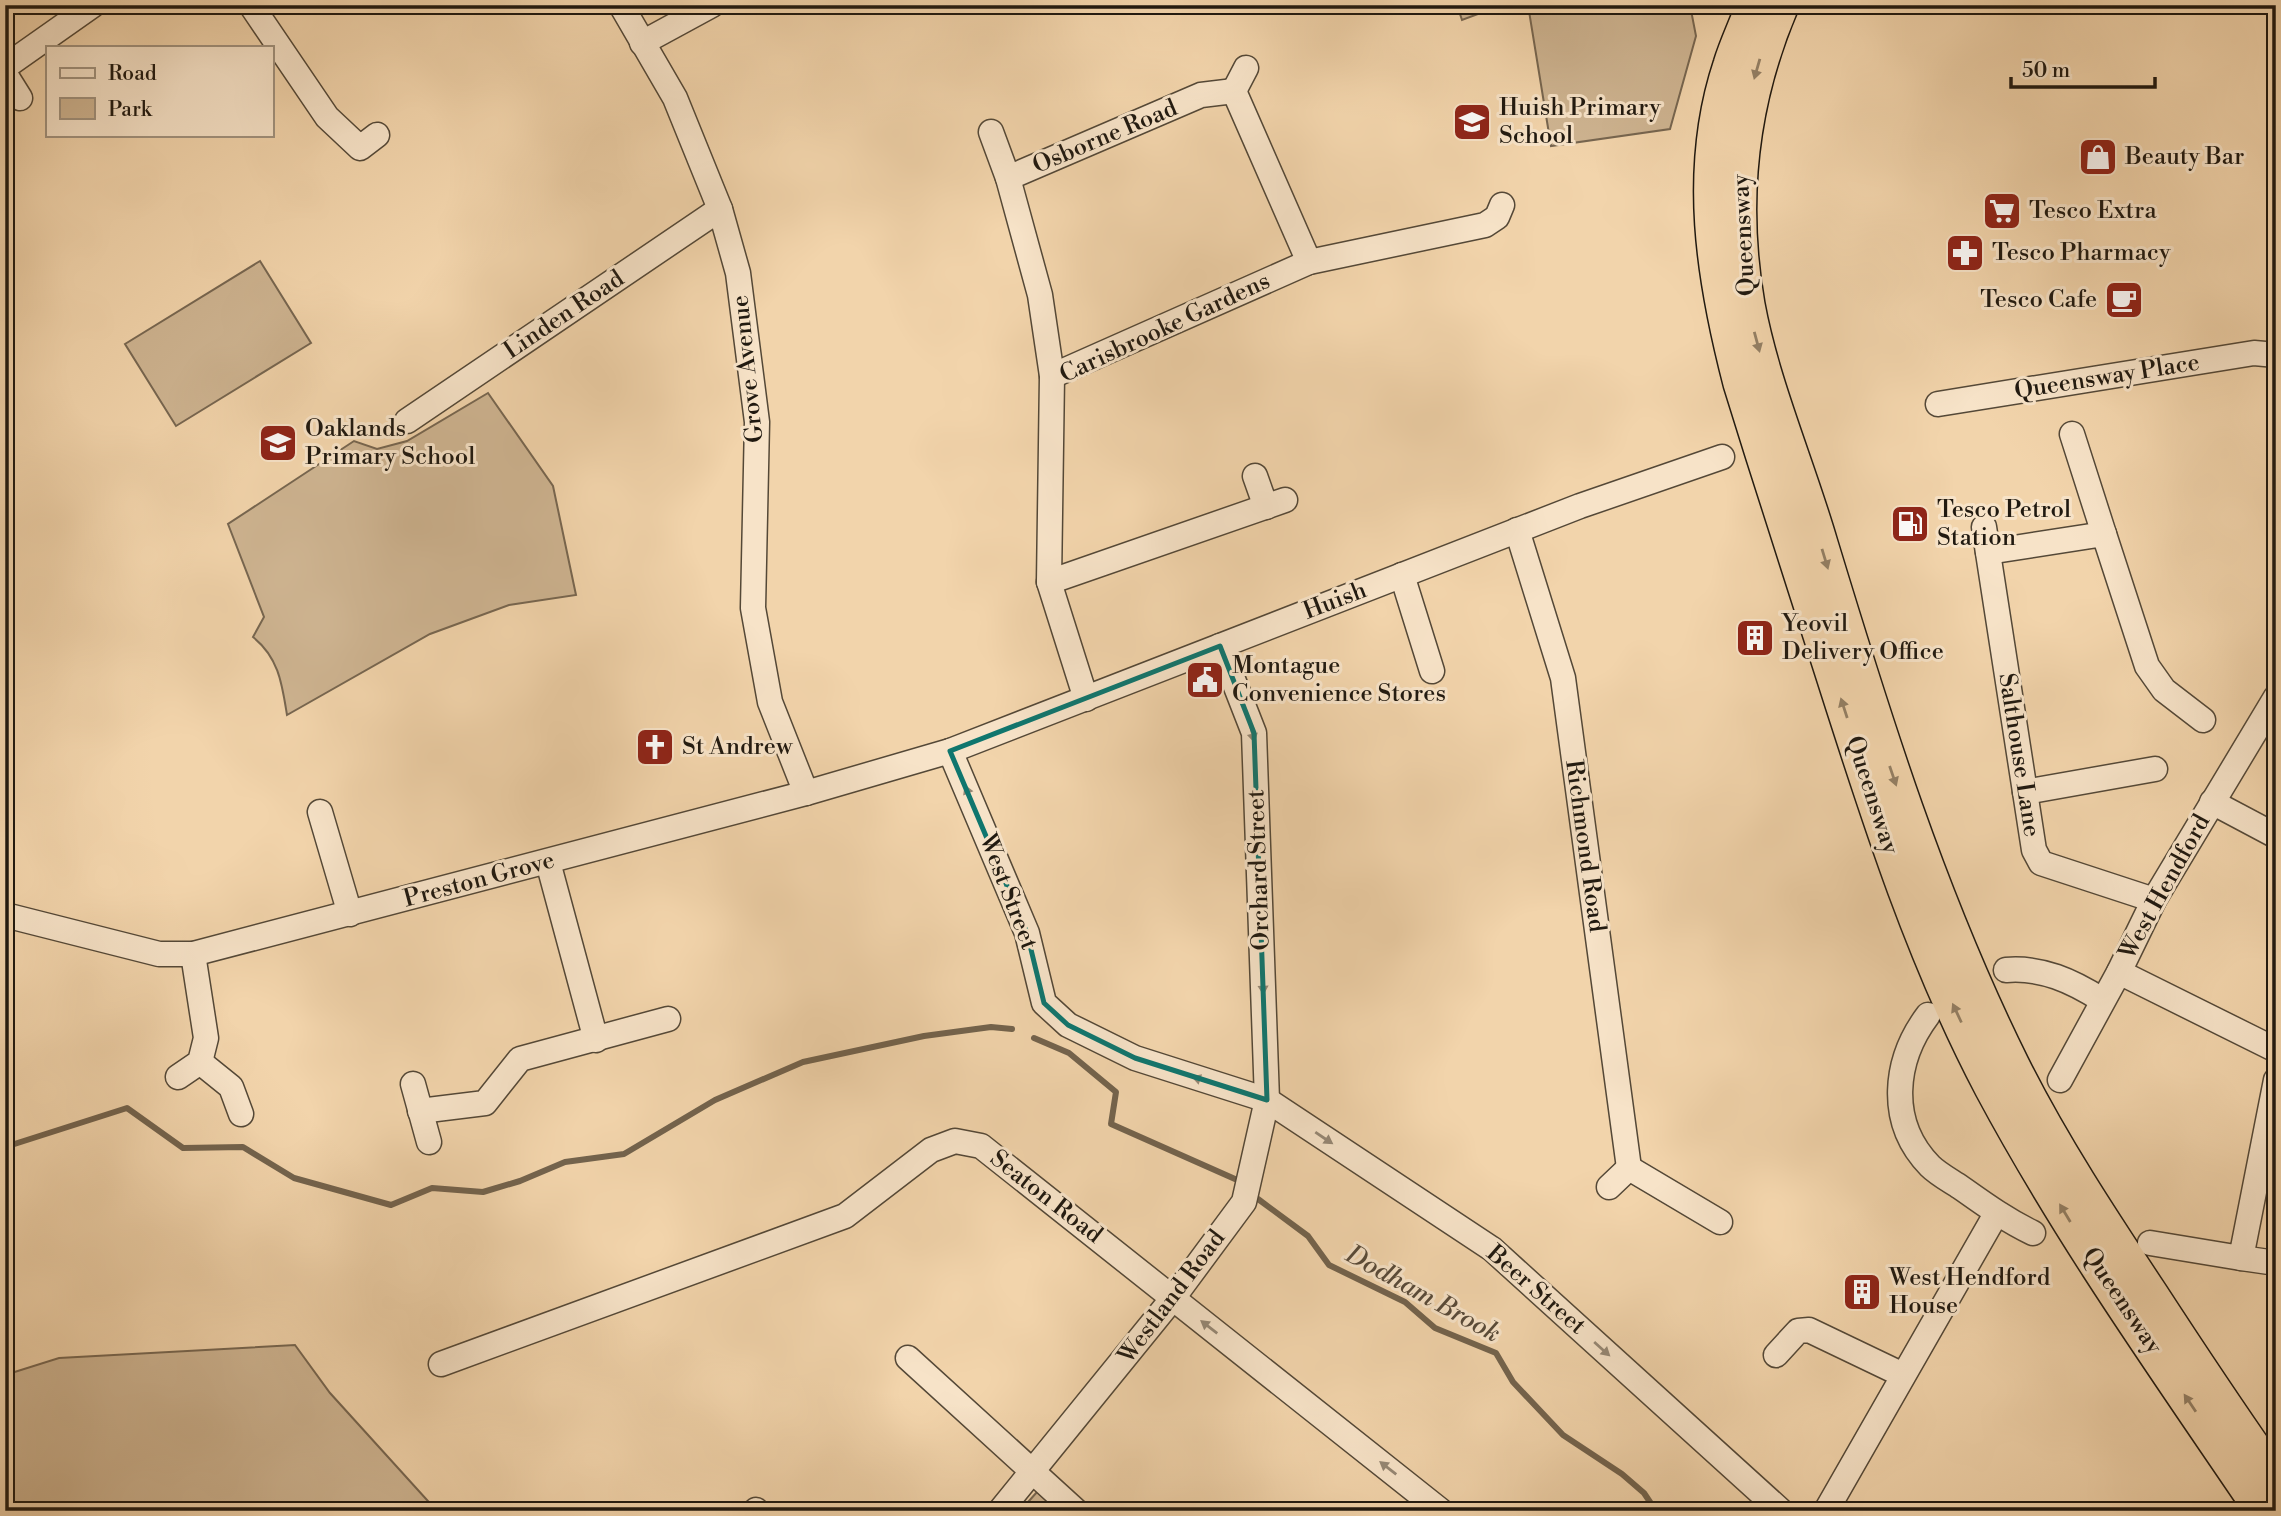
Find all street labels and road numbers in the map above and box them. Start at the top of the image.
street label: Osborne Road [1028,93,1182,181]
street label: Queensway [1726,173,1762,297]
street label: Linden Road [498,264,630,366]
street label: Carisbrooke Gardens [1055,266,1275,390]
street label: Grove Avenue [725,294,771,444]
street label: Queensway Place [2012,348,2202,406]
street label: Huish [1299,575,1371,627]
street label: Salthouse Lane [1991,671,2047,839]
street label: Queensway [1839,732,1905,858]
street label: Richmond Road [1558,758,1612,934]
street label: Orchard Street [1241,788,1277,951]
street label: West Hendford [2112,809,2217,966]
street label: West Street [972,829,1044,955]
street label: Preston Grove [400,845,558,915]
street label: Seaton Road [984,1144,1109,1250]
street label: Westland Road [1111,1224,1232,1371]
street label: Beer Street [1480,1238,1592,1342]
street label: Queensway [2075,1242,2169,1360]

